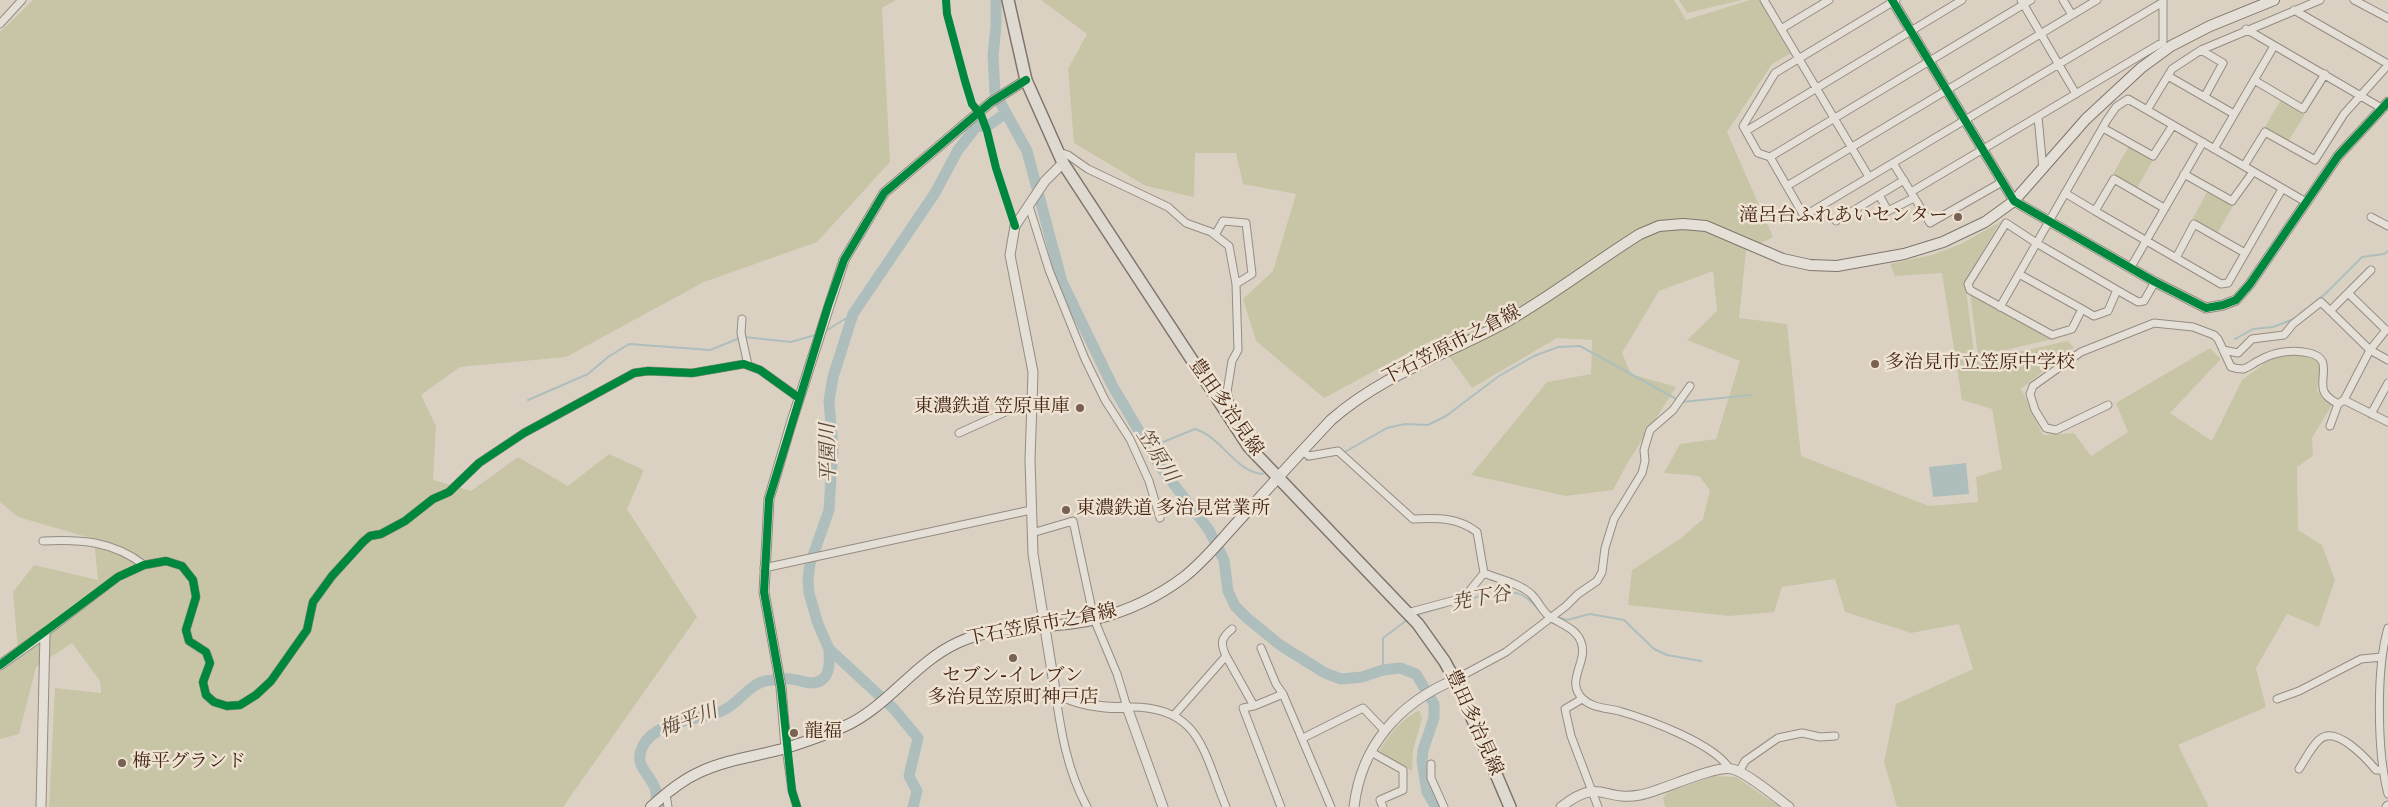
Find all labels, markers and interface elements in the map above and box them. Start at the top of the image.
place label: 滝呂台ふれあいセンター [1739,206,1948,228]
marker: 滝呂台ふれあいセンター [1952,211,1964,223]
street label: 下石笠原市之倉線 [1379,301,1525,391]
place label: 多治見市立笠原中学校 [1885,353,2075,375]
street label: 豊田多治見線 [1183,355,1267,461]
marker: 多治見市立笠原中学校 [1869,358,1881,370]
place label: 東濃鉄道 笠原車庫 [914,397,1070,419]
marker: 東濃鉄道 笠原車庫 [1074,402,1086,414]
water label: 平園川 [817,423,843,483]
water label: 笠原川 [1130,424,1182,488]
place label: 東濃鉄道 多治見営業所 [1076,499,1270,521]
marker: 東濃鉄道 多治見営業所 [1060,504,1072,516]
water label: 尭下谷 [1449,583,1513,617]
street label: 下石笠原市之倉線 [965,600,1119,652]
marker: セブン-イレブン 多治見笠原町神戸店 [1007,652,1019,664]
place label: セブン-イレブン 多治見笠原町神戸店 [928,666,1098,710]
street label: 豊田多治見線 [1439,666,1507,780]
water label: 梅平川 [657,700,721,744]
place label: 龍福 [804,722,842,744]
marker: 龍福 [788,727,800,739]
place label: 梅平グランド [132,752,246,774]
marker: 梅平グランド [116,757,128,769]

